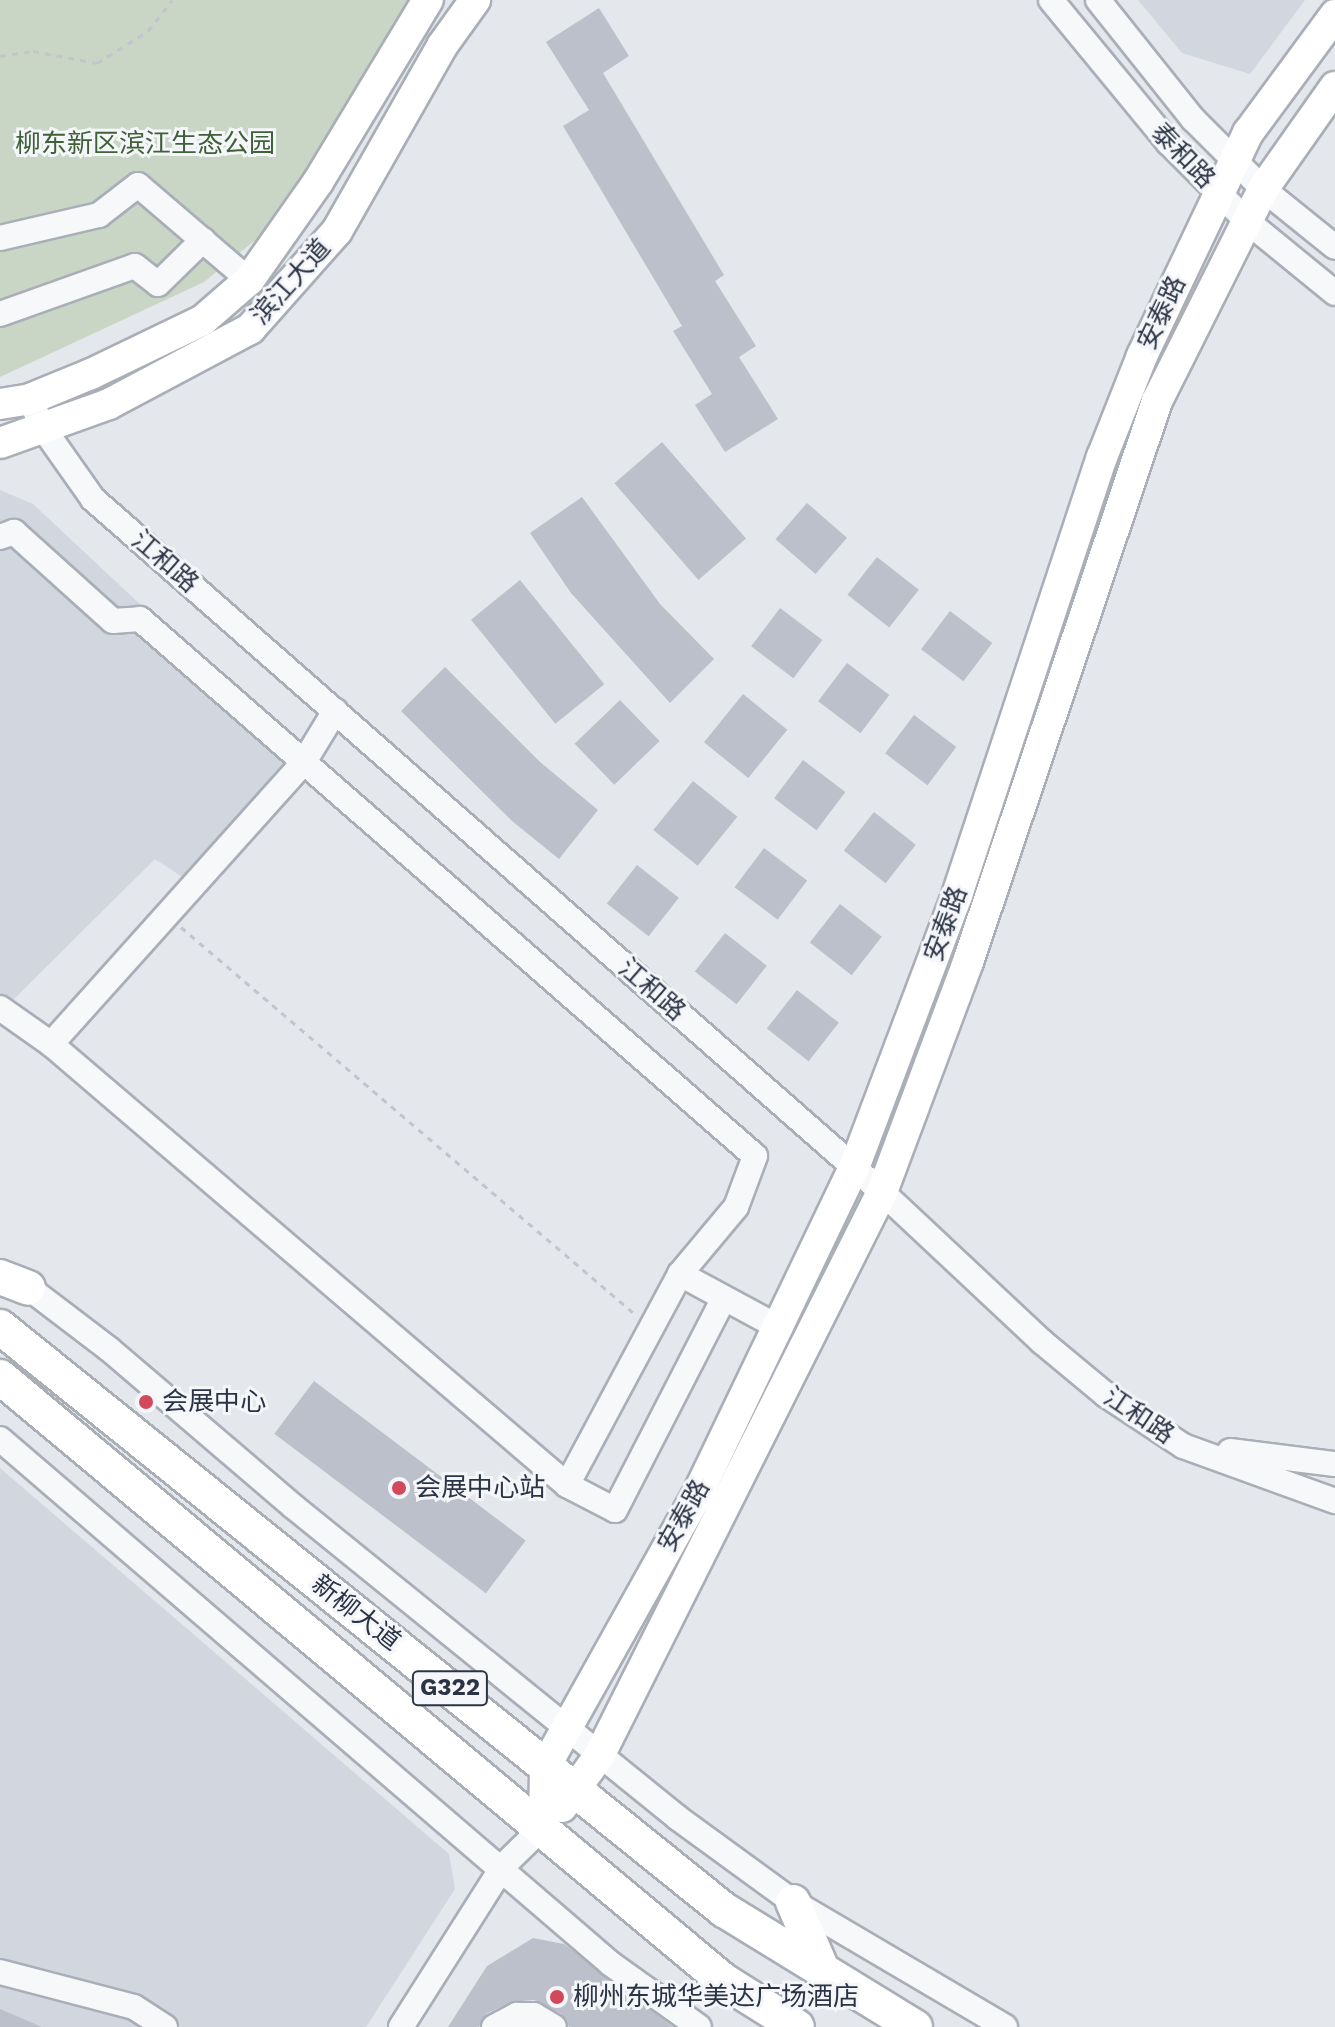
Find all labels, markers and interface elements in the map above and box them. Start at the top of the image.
street label: 泰和路 [1145,117,1221,195]
park label: 柳东新区滨江生态公园 [15,128,275,160]
street label: 滨江大道 [245,233,337,331]
street label: 安泰路 [1131,271,1193,355]
street label: 江和路 [125,525,205,599]
street label: 安泰路 [918,882,974,966]
street label: 江和路 [612,953,692,1027]
street label: 江和路 [1098,1381,1180,1451]
place label: 会展中心 [162,1386,266,1418]
marker: 会展中心 [137,1393,155,1411]
place label: 会展中心站 [415,1472,545,1504]
street label: 安泰路 [651,1474,717,1558]
marker: 会展中心站 [390,1479,408,1497]
street label: 新柳大道 [305,1569,407,1657]
road number: G322 [410,1668,490,1708]
place label: 柳州东城华美达广场酒店 [573,1981,859,2013]
marker: 柳州东城华美达广场酒店 [548,1988,566,2006]

